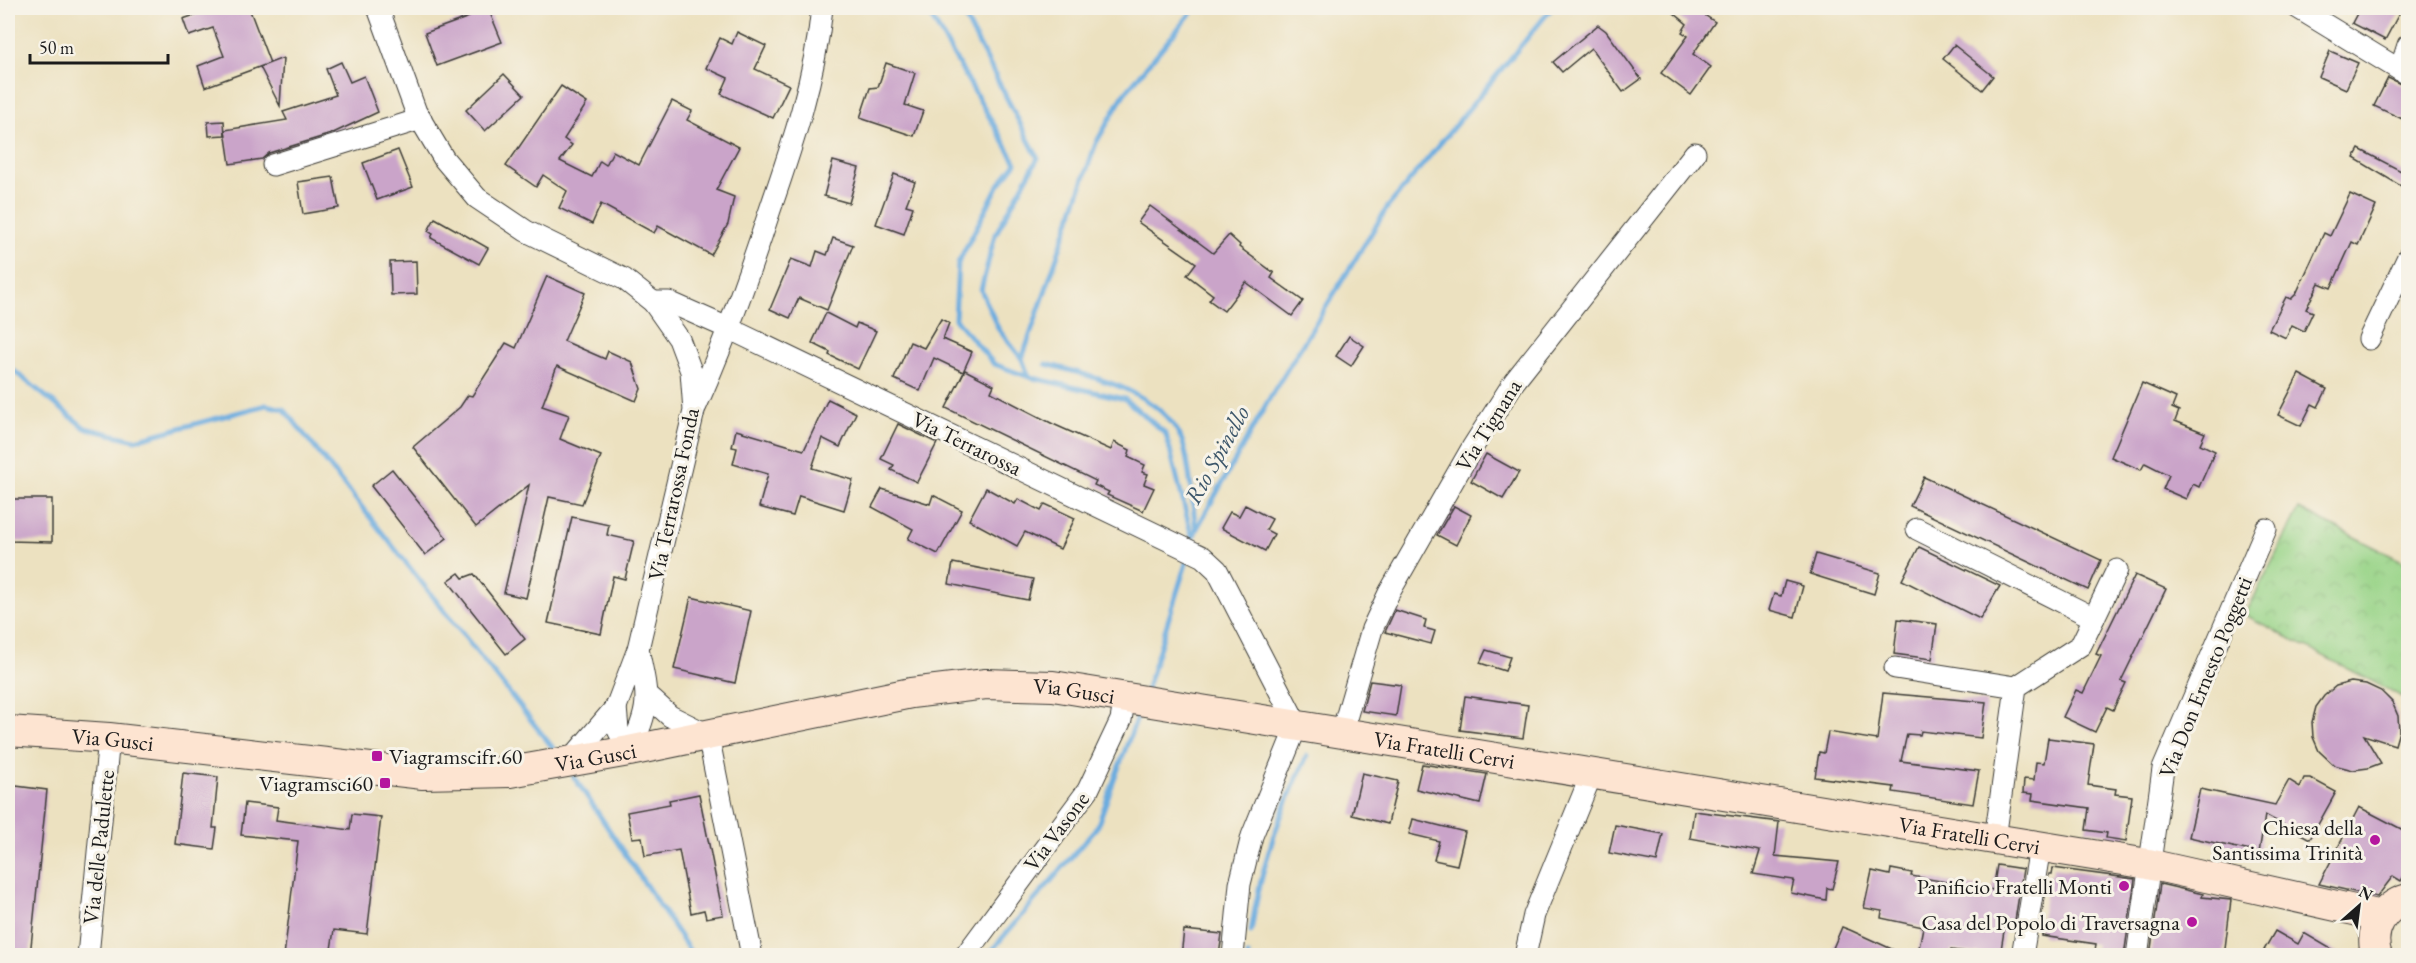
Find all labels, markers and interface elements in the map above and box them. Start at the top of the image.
scale bar [30,27,168,65]
text: 50 m [39,36,74,59]
street label: Via Tignana [1449,374,1528,477]
water label: Rio Spinello [1177,400,1256,510]
street label: Via Terrarossa [907,404,1027,483]
street label: Via Terrarossa Fonda [641,405,706,583]
street label: Via Don Ernesto Poggetti [2152,572,2259,782]
street label: Via Gusci [1033,671,1117,711]
street label: Via Gusci [71,721,155,758]
street label: Via Fratelli Cervi [1371,724,1517,776]
street label: Via Gusci [553,736,639,779]
place label: Viagramscifr.60 [389,742,523,771]
marker: Viagramscifr.60 [370,749,384,763]
street label: Via delle Padulette [76,768,121,926]
place label: Viagramsci60 [259,769,373,798]
marker: Viagramsci60 [378,776,392,790]
street label: Via Vasone [1017,785,1096,877]
street label: Via Fratelli Cervi [1896,810,2042,861]
place label: Chiesa della Santissima Trinità [2212,813,2363,867]
marker: Chiesa della Santissima Trinità [2368,833,2382,847]
place label: Panificio Fratelli Monti [1917,872,2112,901]
north arrow [2329,876,2389,936]
marker: Panificio Fratelli Monti [2117,879,2131,893]
text: N [2355,881,2376,906]
place label: Casa del Popolo di Traversagna [1921,908,2180,937]
marker: Casa del Popolo di Traversagna [2185,915,2199,929]

